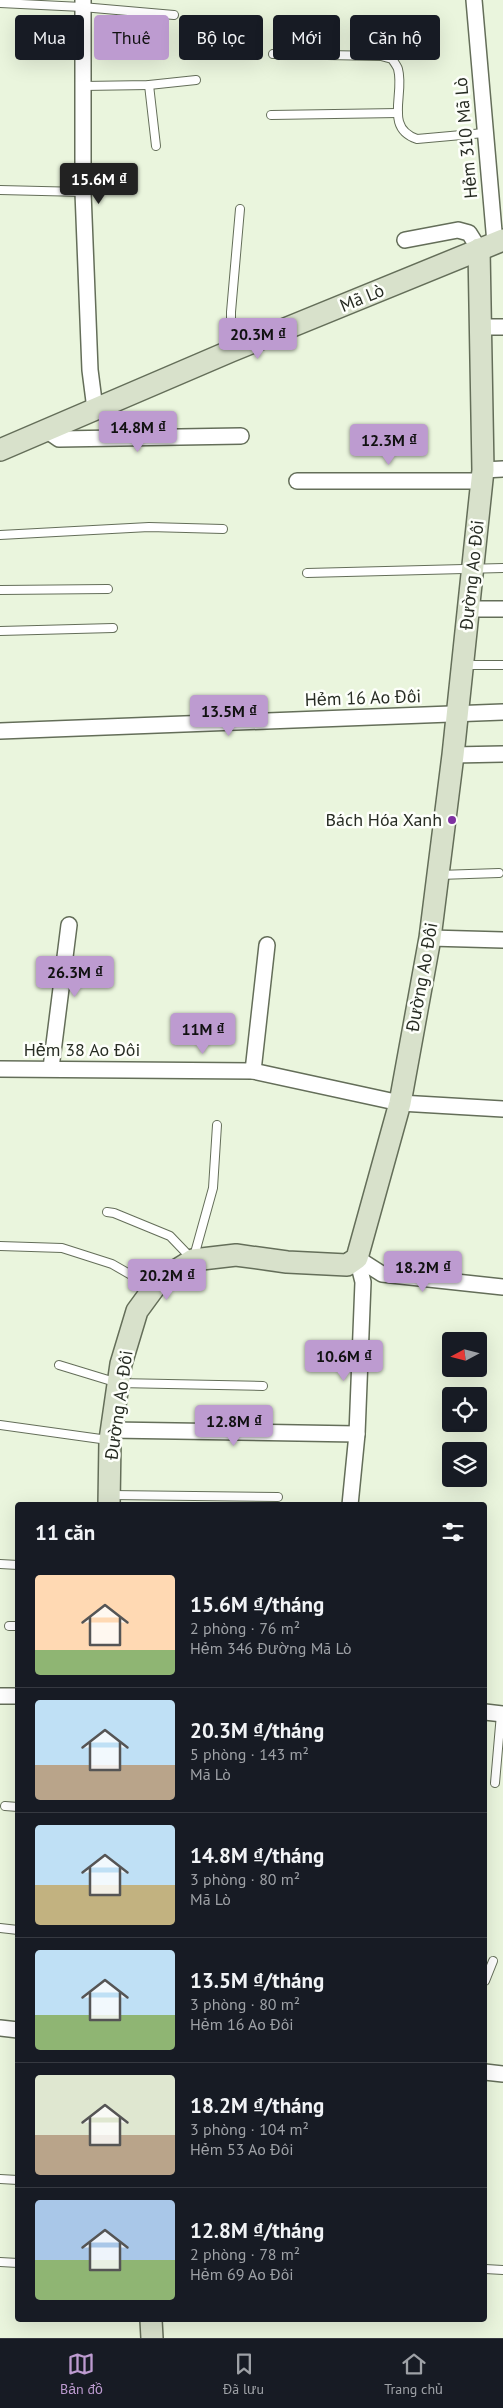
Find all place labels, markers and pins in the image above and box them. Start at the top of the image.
pin: 15.6M ₫ [53,162,145,205]
pin: 20.3M ₫ [212,318,304,360]
pin: 14.8M ₫ [92,410,184,453]
pin: 12.3M ₫ [343,424,435,466]
pin: 13.5M ₫ [183,694,275,737]
place label: Bách Hóa Xanh [326,808,442,831]
marker: Bách Hóa Xanh [446,814,458,826]
pin: 26.3M ₫ [29,956,121,998]
pin: 11M ₫ [168,1012,238,1055]
pin: 18.2M ₫ [377,1250,469,1293]
pin: 20.2M ₫ [121,1258,213,1301]
pin: 10.6M ₫ [298,1340,390,1382]
pin: 12.8M ₫ [188,1404,280,1447]

